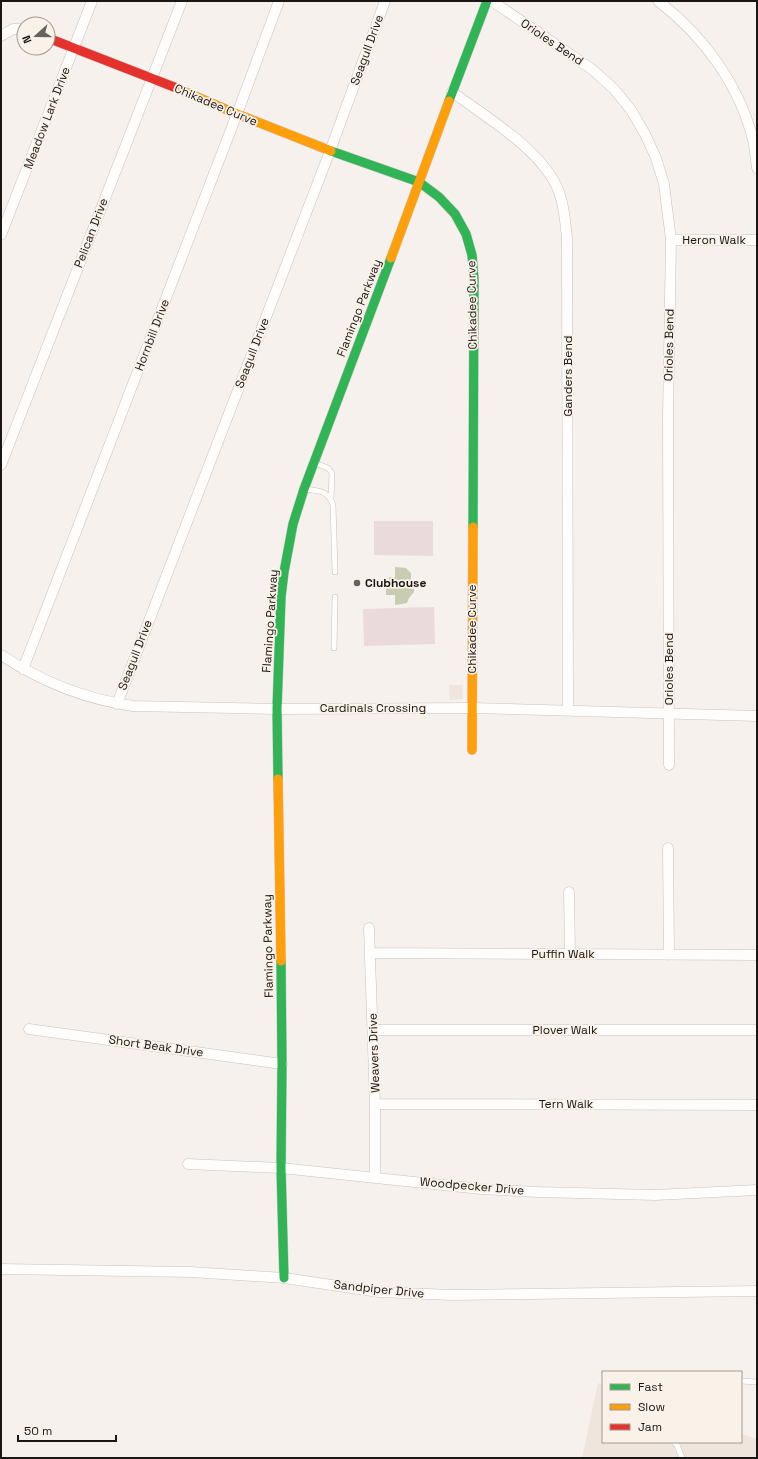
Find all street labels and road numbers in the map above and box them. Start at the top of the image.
street label: Seagull Drive [347,13,387,87]
street label: Orioles Bend [517,15,587,69]
street label: Meadow Lark Drive [20,65,74,171]
street label: Chikadee Curve [172,80,260,130]
street label: Pelican Drive [70,196,112,270]
street label: Heron Walk [682,232,746,248]
street label: Flamingo Parkway [333,257,385,359]
street label: Chikadee Curve [463,260,481,350]
street label: Hornbill Drive [131,297,173,373]
street label: Orioles Bend [660,309,678,381]
street label: Seagull Drive [231,316,273,390]
street label: Ganders Bend [560,336,576,416]
street label: Flamingo Parkway [258,569,282,673]
street label: Chikadee Curve [464,585,480,673]
street label: Seagull Drive [114,618,156,692]
street label: Orioles Bend [661,633,677,705]
street label: Cardinals Crossing [320,700,426,716]
street label: Flamingo Parkway [259,894,277,998]
street label: Puffin Walk [531,946,595,962]
street label: Weavers Drive [365,1013,383,1093]
street label: Plover Walk [533,1022,598,1038]
street label: Short Beak Drive [108,1031,204,1061]
street label: Tern Walk [539,1096,594,1112]
street label: Woodpecker Drive [419,1173,525,1199]
street label: Sandpiper Drive [333,1276,425,1302]

